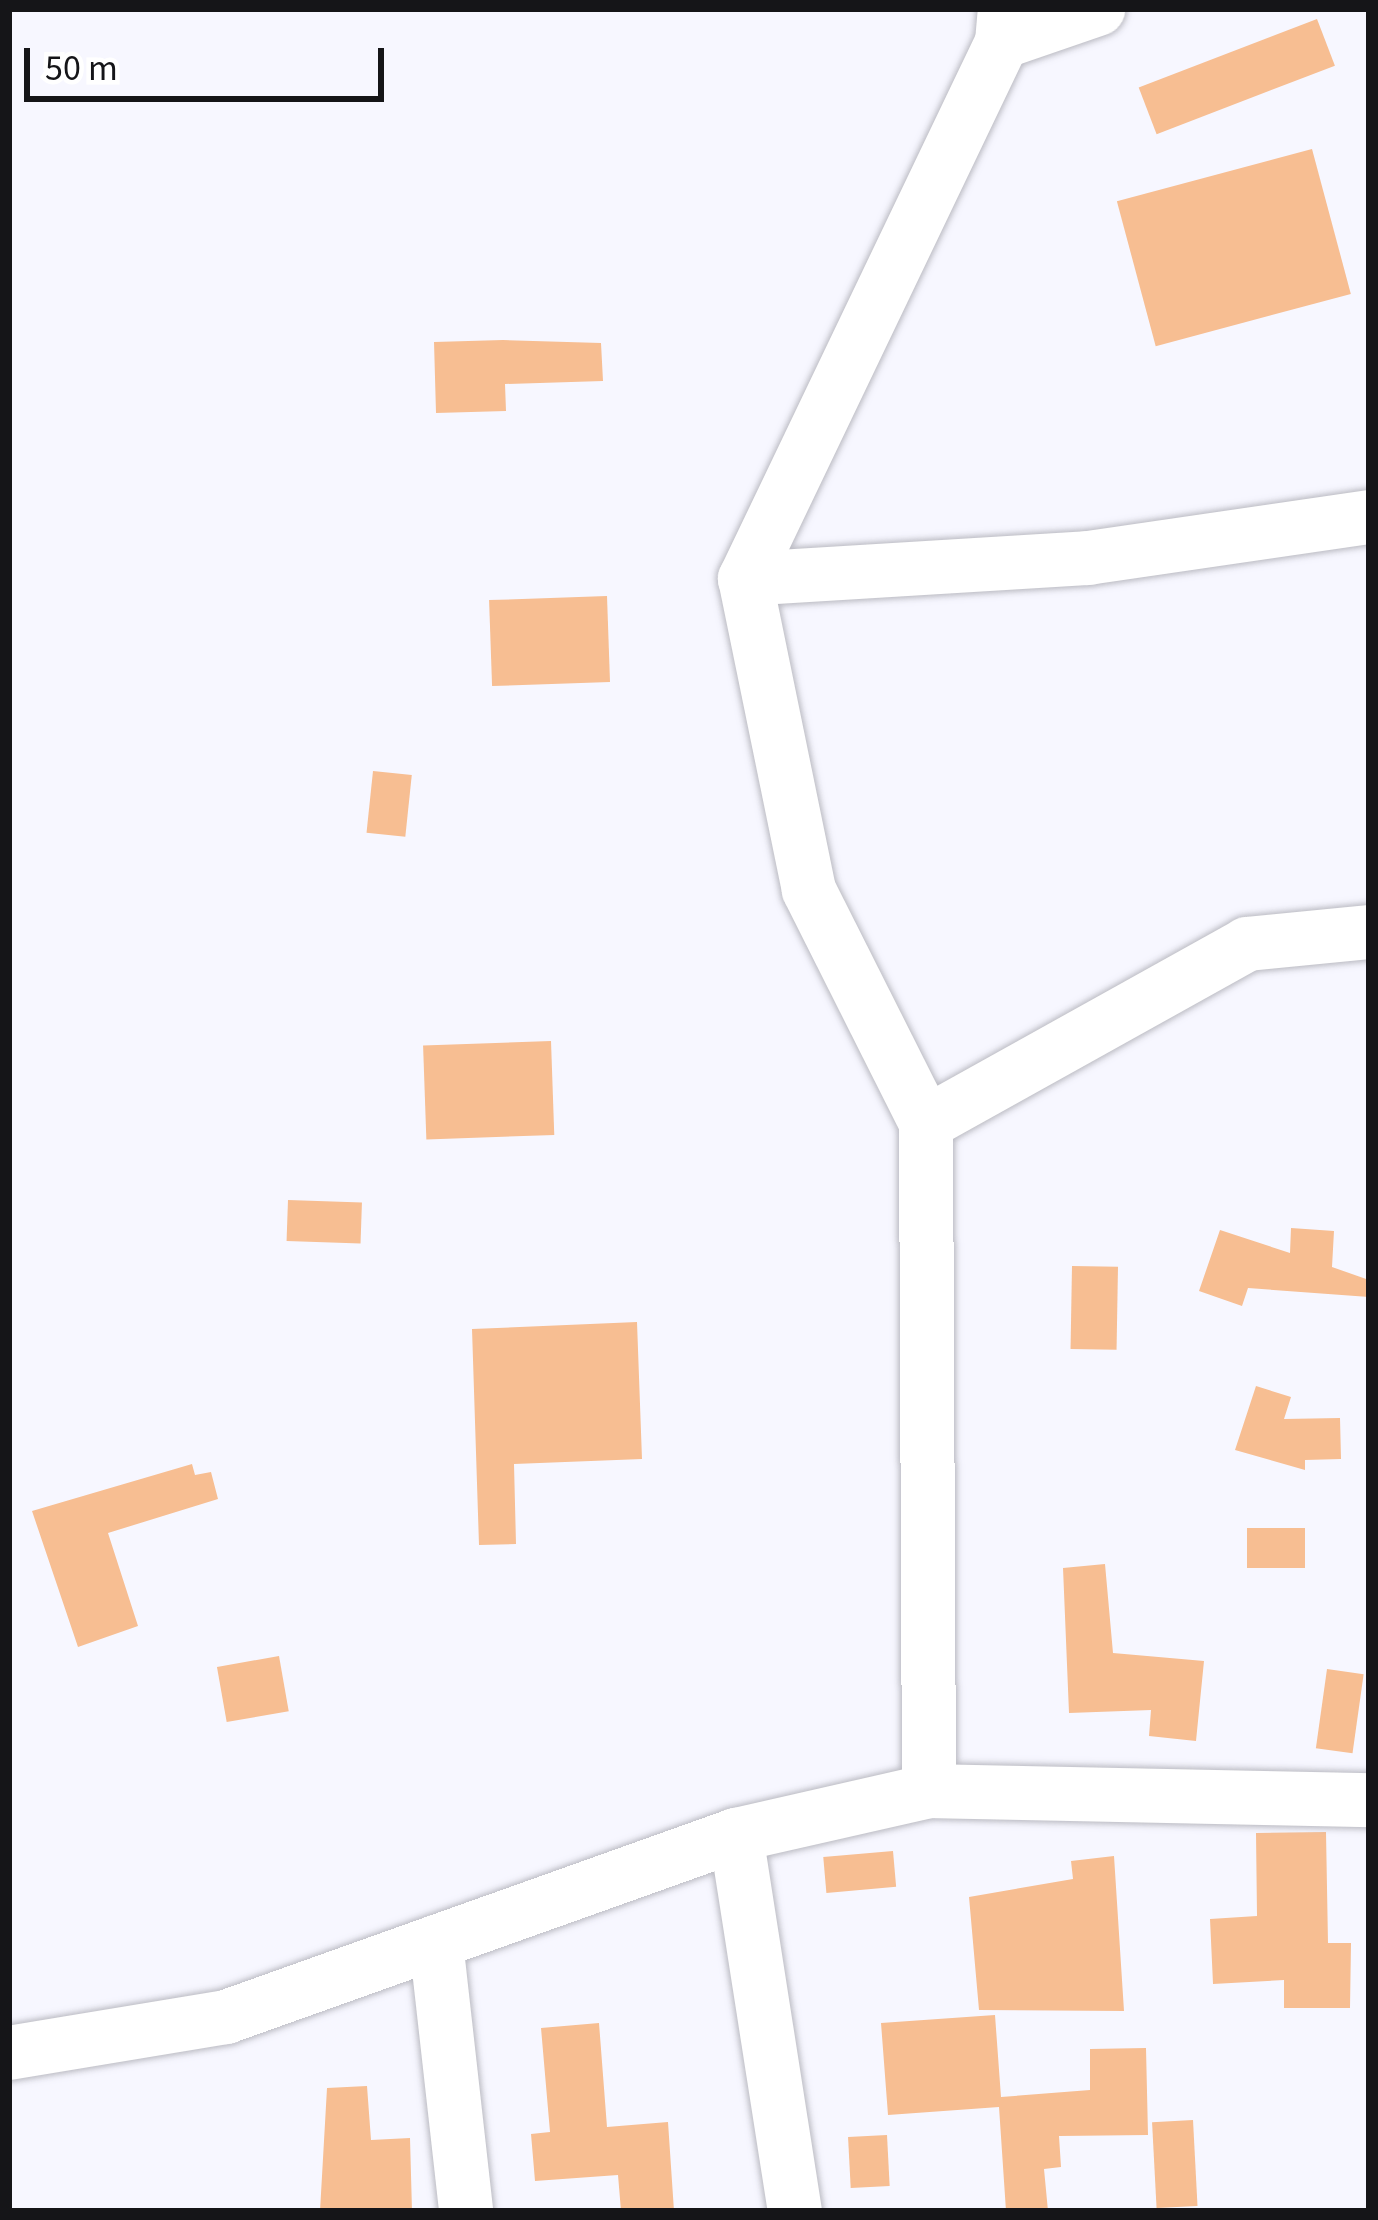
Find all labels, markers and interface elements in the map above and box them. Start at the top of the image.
scale bar [30,24,390,98]
text: 50 m [45,43,118,94]

